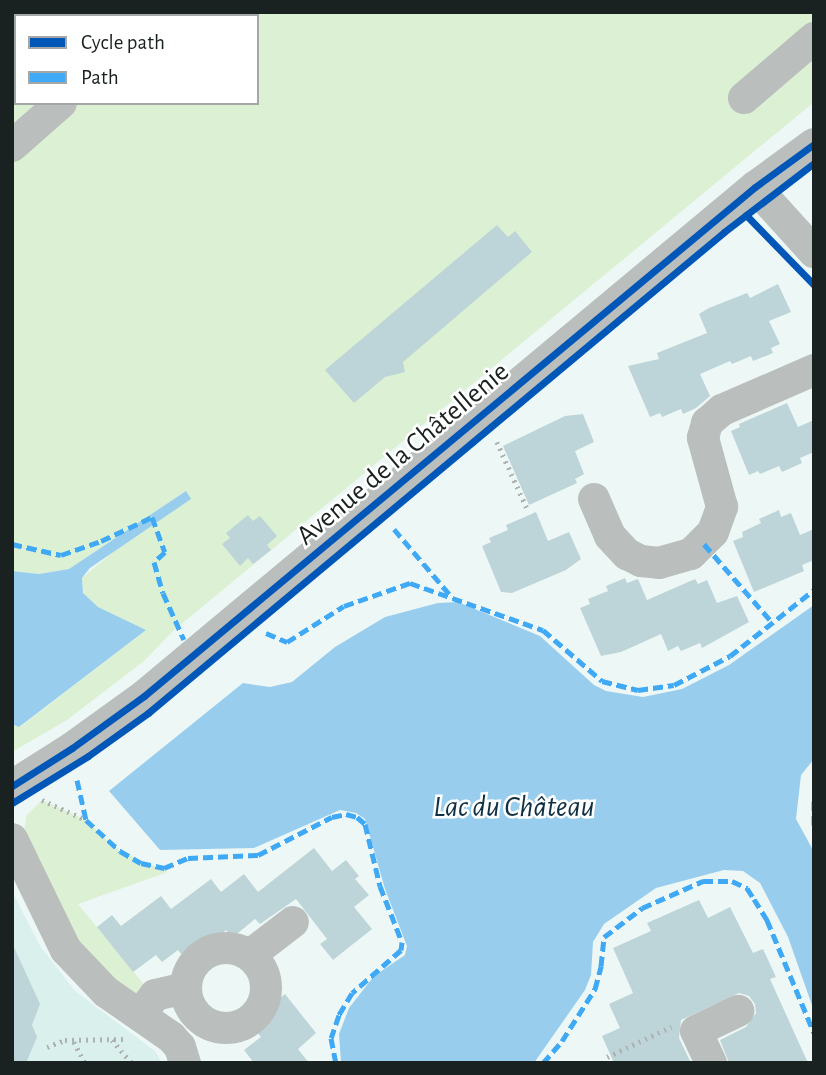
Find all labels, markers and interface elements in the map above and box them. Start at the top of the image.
legend [14,14,259,105]
text: Cycle path [81,32,165,53]
text: Path [81,67,119,88]
street label: Avenue de la Châtellenie [290,355,516,553]
water label: Lac du Château [433,789,595,825]

